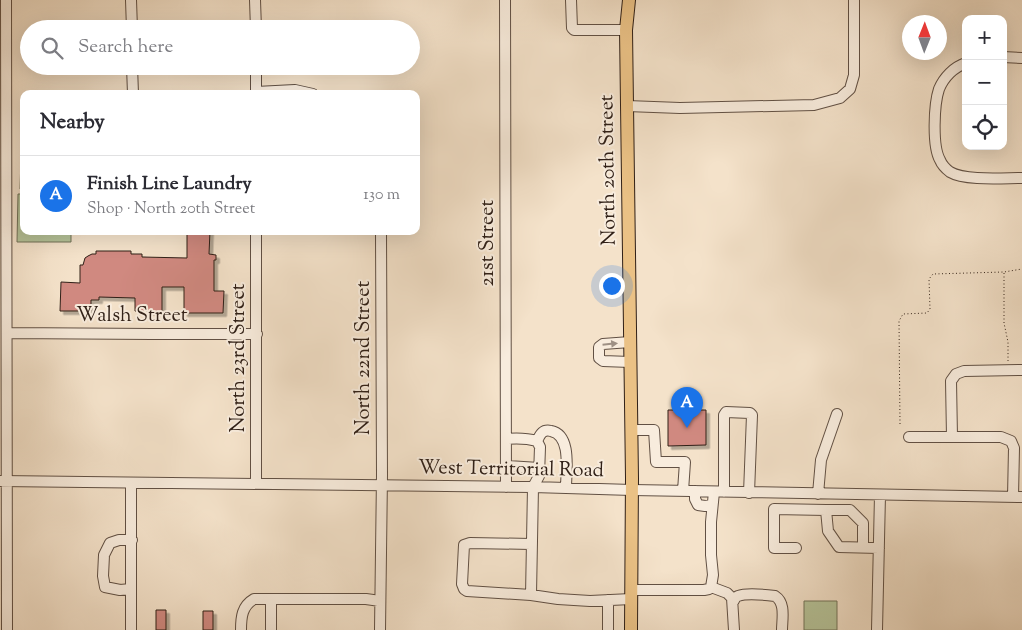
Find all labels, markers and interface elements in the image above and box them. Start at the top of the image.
north arrow [902,15,947,60]
map controls [962,15,1007,150]
button: + [962,15,1007,60]
search box [20,20,420,75]
icon: search [38,34,66,62]
text: Search here [78,34,173,61]
button: − [962,60,1007,105]
street label: North 20th Street [593,94,625,246]
button: locate [962,105,1007,150]
text: Nearby [40,108,105,138]
text: Finish Line Laundry [87,171,252,198]
text: A [50,184,63,207]
text: 130 m [363,184,400,207]
text: Shop · North 20th Street [87,198,255,221]
street label: 21st Street [474,199,503,286]
your location [599,273,625,299]
street label: North 22nd Street [350,281,379,435]
street label: North 23rd Street [225,283,254,432]
street label: Walsh Street [76,302,188,331]
one-way arrow [602,340,618,348]
pin: A [671,387,703,428]
street label: West Territorial Road [418,454,604,486]

